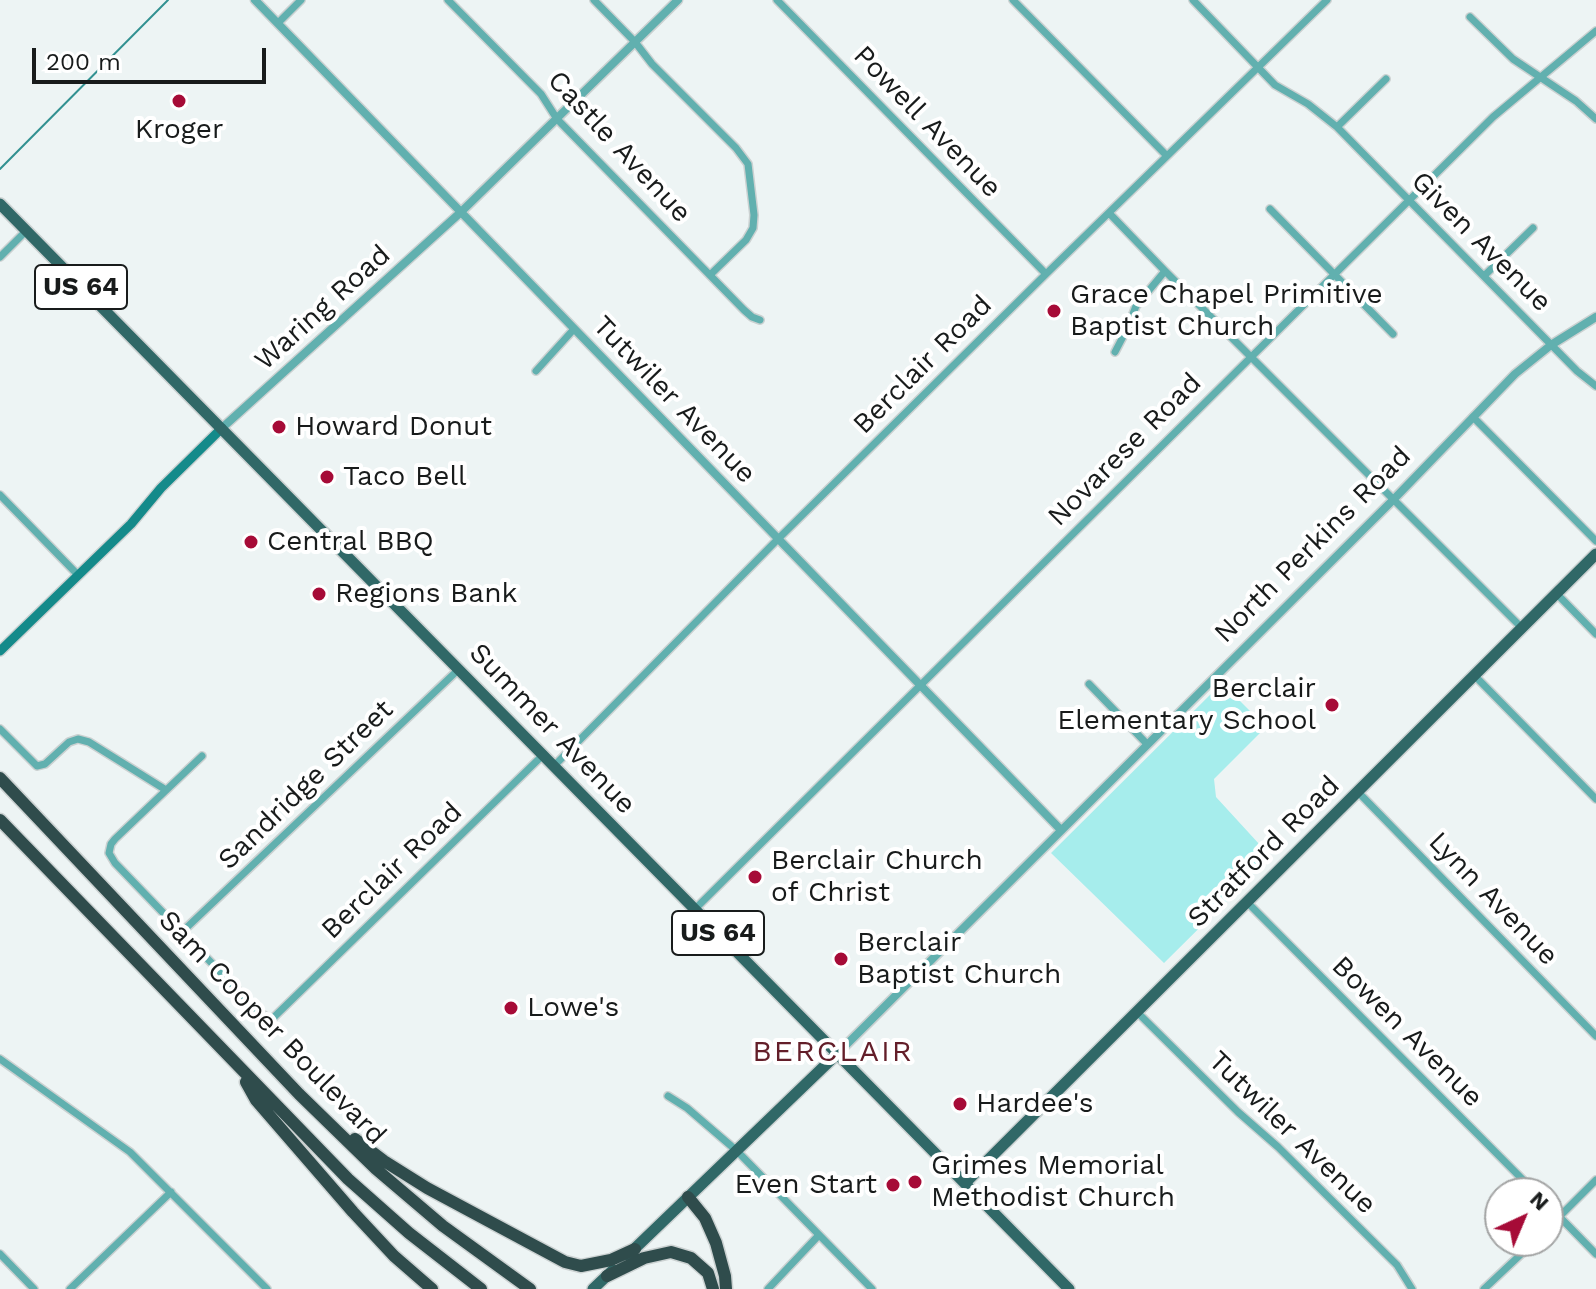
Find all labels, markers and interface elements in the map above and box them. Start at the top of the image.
scale bar [36,32,270,82]
street label: Powell Avenue [846,39,1008,205]
text: 200 m [46,48,121,76]
street label: Castle Avenue [540,64,698,230]
marker: Kroger [170,92,188,110]
place label: Kroger [135,113,223,147]
street label: Given Avenue [1404,165,1558,319]
street label: Waring Road [248,238,398,378]
road number: US 64 [35,265,127,309]
place label: Grace Chapel Primitive Baptist Church [1070,278,1383,344]
street label: Berclair Road [847,289,999,441]
marker: Grace Chapel Primitive Baptist Church [1045,302,1063,320]
street label: Tutwiler Avenue [586,309,762,491]
street label: Novarese Road [1041,366,1209,534]
place label: Howard Donut [295,410,492,444]
marker: Howard Donut [270,418,288,436]
street label: North Perkins Road [1208,440,1418,650]
place label: Taco Bell [343,460,467,494]
marker: Taco Bell [318,468,336,486]
place label: Central BBQ [267,525,434,559]
marker: Central BBQ [242,533,260,551]
place label: Regions Bank [335,577,517,611]
marker: Regions Bank [310,585,328,603]
street label: Summer Avenue [462,637,642,821]
place label: Berclair Elementary School [1057,672,1316,738]
street label: Sandridge Street [212,693,400,877]
marker: Berclair Elementary School [1323,696,1341,714]
street label: Stratford Road [1181,769,1347,935]
street label: Berclair Road [315,796,469,946]
street label: Lynn Avenue [1421,825,1565,973]
place label: Berclair Church of Christ [771,844,983,910]
marker: Berclair Church of Christ [746,868,764,886]
street label: Sam Cooper Boulevard [151,904,393,1152]
road number: US 64 [672,911,764,955]
place label: Berclair Baptist Church [857,926,1061,992]
marker: Berclair Baptist Church [832,950,850,968]
street label: Bowen Avenue [1325,950,1489,1114]
place label: Lowe's [527,991,619,1025]
marker: Lowe's [502,999,520,1017]
district label: BERCLAIR [752,1034,914,1070]
street label: Tutwiler Avenue [1201,1045,1383,1221]
place label: Hardee's [976,1087,1094,1121]
marker: Hardee's [951,1095,969,1113]
place label: Grimes Memorial Methodist Church [931,1149,1175,1215]
place label: Even Start [735,1168,877,1202]
marker: Grimes Memorial Methodist Church [906,1173,924,1191]
marker: Even Start [884,1176,902,1194]
north arrow [1484,1177,1564,1257]
text: N [1525,1186,1554,1215]

